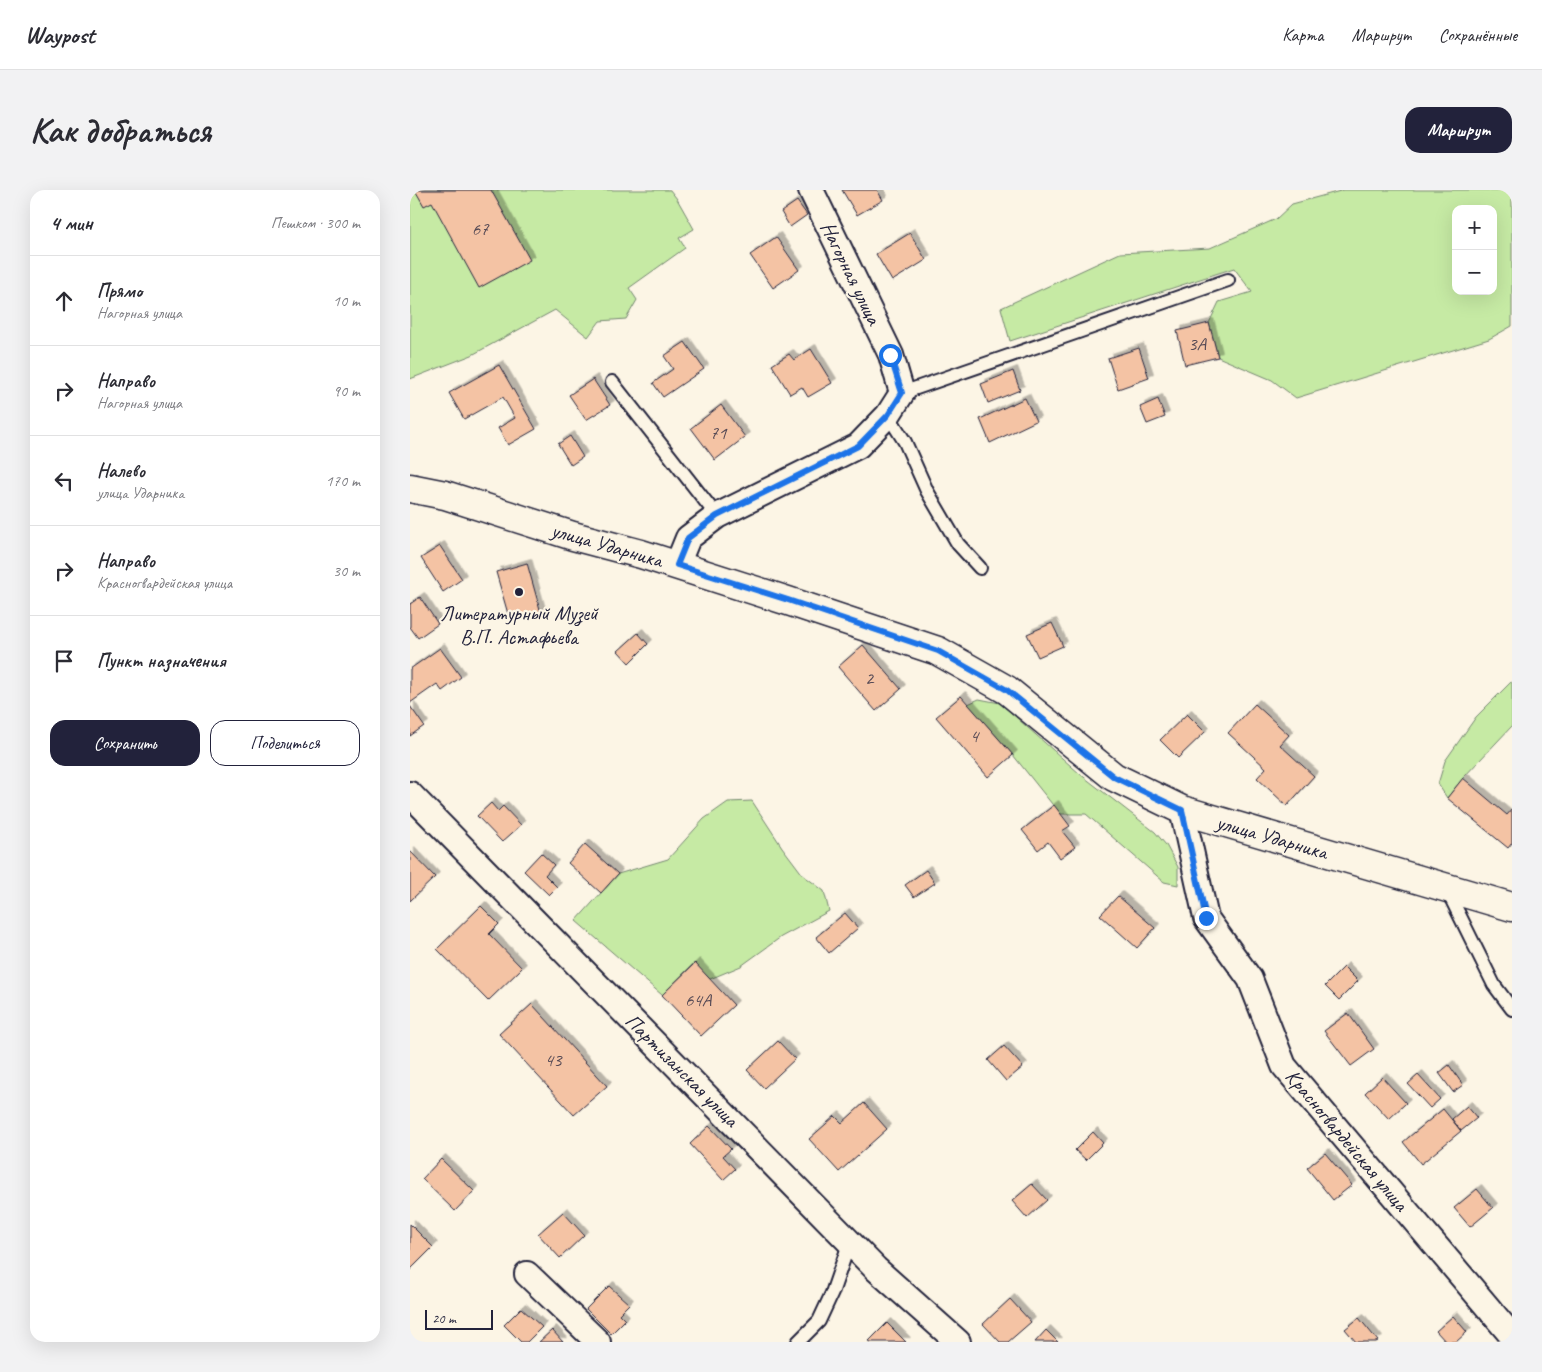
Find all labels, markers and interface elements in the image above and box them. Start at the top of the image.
text: Waypost [25,20,95,50]
text: Карта [1282,24,1323,46]
text: Маршрут [1351,24,1411,46]
text: Сохранённые [1439,24,1517,46]
button: Маршрут [1405,107,1512,153]
text: Как добраться [30,108,211,153]
map controls [1452,205,1497,295]
button: + [1452,205,1497,250]
text: 4 мин [50,210,93,236]
text: Пешком · 300 m [271,213,360,233]
house number: 67 [471,217,490,241]
street label: Нагорная улица [815,217,888,330]
button: − [1452,250,1497,295]
text: Прямо [97,279,142,303]
icon: ahead [50,287,78,315]
text: 10 m [333,291,360,311]
text: Нагорная улица [97,303,182,323]
house number: 3А [1188,332,1208,356]
route start [879,344,902,367]
text: Направо [97,369,155,393]
icon: right [50,377,78,405]
text: 90 m [333,381,360,401]
text: Нагорная улица [97,393,182,413]
house number: 71 [709,421,728,445]
text: Налево [97,459,145,483]
icon: left [50,467,78,495]
text: 170 m [326,471,360,491]
text: улица Ударника [97,483,184,503]
street label: улица Ударника [547,516,668,574]
text: Направо [97,549,155,573]
icon: right [50,557,78,585]
text: 30 m [333,561,360,581]
text: Красногвардейская улица [97,573,232,593]
marker: Литературный Музей В.П. Астафьева [513,586,525,598]
place label: Литературный Музей В.П. Астафьева [440,600,599,650]
icon: arrive [50,647,78,675]
text: Пункт назначения [97,649,226,673]
house number: 2 [865,666,875,690]
button: Сохранить [50,720,200,766]
button: Поделиться [210,720,360,766]
house number: 4 [970,724,981,748]
street label: улица Ударника [1212,808,1333,866]
route end [1195,907,1218,930]
house number: 64А [685,988,713,1012]
street label: Партизанская улица [620,1008,745,1133]
house number: 43 [544,1048,563,1072]
street label: Красногвардейская улица [1280,1064,1415,1218]
scale bar [425,1307,492,1330]
text: 20 m [432,1310,456,1327]

